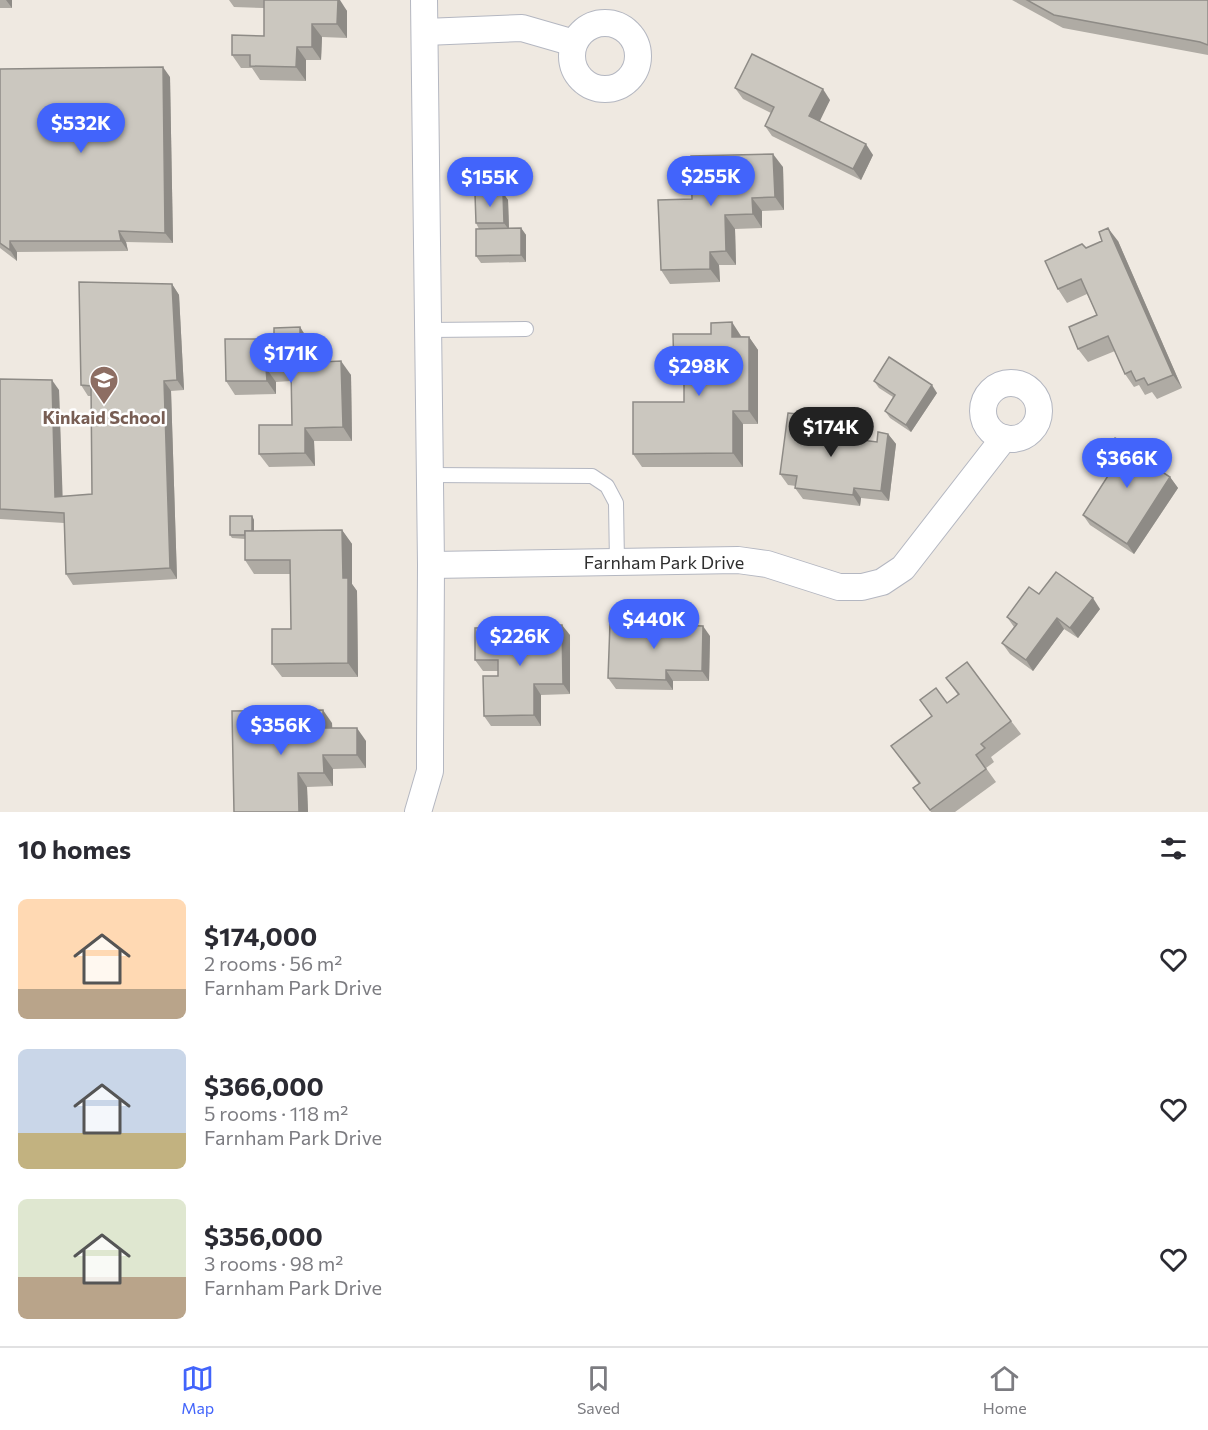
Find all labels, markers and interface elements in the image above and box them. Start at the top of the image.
pin: $532K [39,103,123,154]
text: $532K [51,110,111,134]
pin: $255K [669,156,753,207]
pin: $155K [448,157,532,208]
text: $255K [681,163,741,187]
text: $155K [461,164,519,188]
pin: $171K [249,333,333,384]
text: $171K [264,340,318,364]
pin: $298K [657,346,741,397]
text: $298K [668,353,730,377]
school or university icon: Kinkaid School [88,364,120,406]
place label: Kinkaid School [42,406,166,428]
pin: $174K [789,407,873,458]
text: $174K [803,414,859,438]
pin: $366K [1085,438,1169,489]
text: $366K [1096,445,1158,469]
street label: Farnham Park Drive [584,551,744,573]
pin: $440K [612,599,696,650]
text: $440K [622,606,686,630]
pin: $226K [478,616,562,667]
text: $226K [490,623,550,647]
pin: $356K [239,705,323,756]
text: $356K [250,712,312,736]
icon: filters [1157,832,1190,865]
text: 10 homes [18,833,131,864]
text: $174,000 [204,920,317,951]
icon: home [66,923,138,995]
icon: heart [1157,943,1190,976]
text: 2 rooms · 56 m² [204,951,342,975]
text: Farnham Park Drive [204,975,382,999]
text: $366,000 [204,1070,324,1101]
icon: home [66,1073,138,1145]
icon: heart [1157,1093,1190,1126]
text: 5 rooms · 118 m² [204,1101,348,1125]
text: Farnham Park Drive [204,1125,382,1149]
text: $356,000 [204,1220,323,1251]
icon: home [66,1223,138,1295]
icon: heart [1157,1243,1190,1276]
text: 3 rooms · 98 m² [204,1251,343,1275]
text: Farnham Park Drive [204,1275,382,1299]
tab: Map [181,1362,214,1417]
tab: Saved [577,1362,620,1417]
tab: Home [983,1362,1027,1417]

